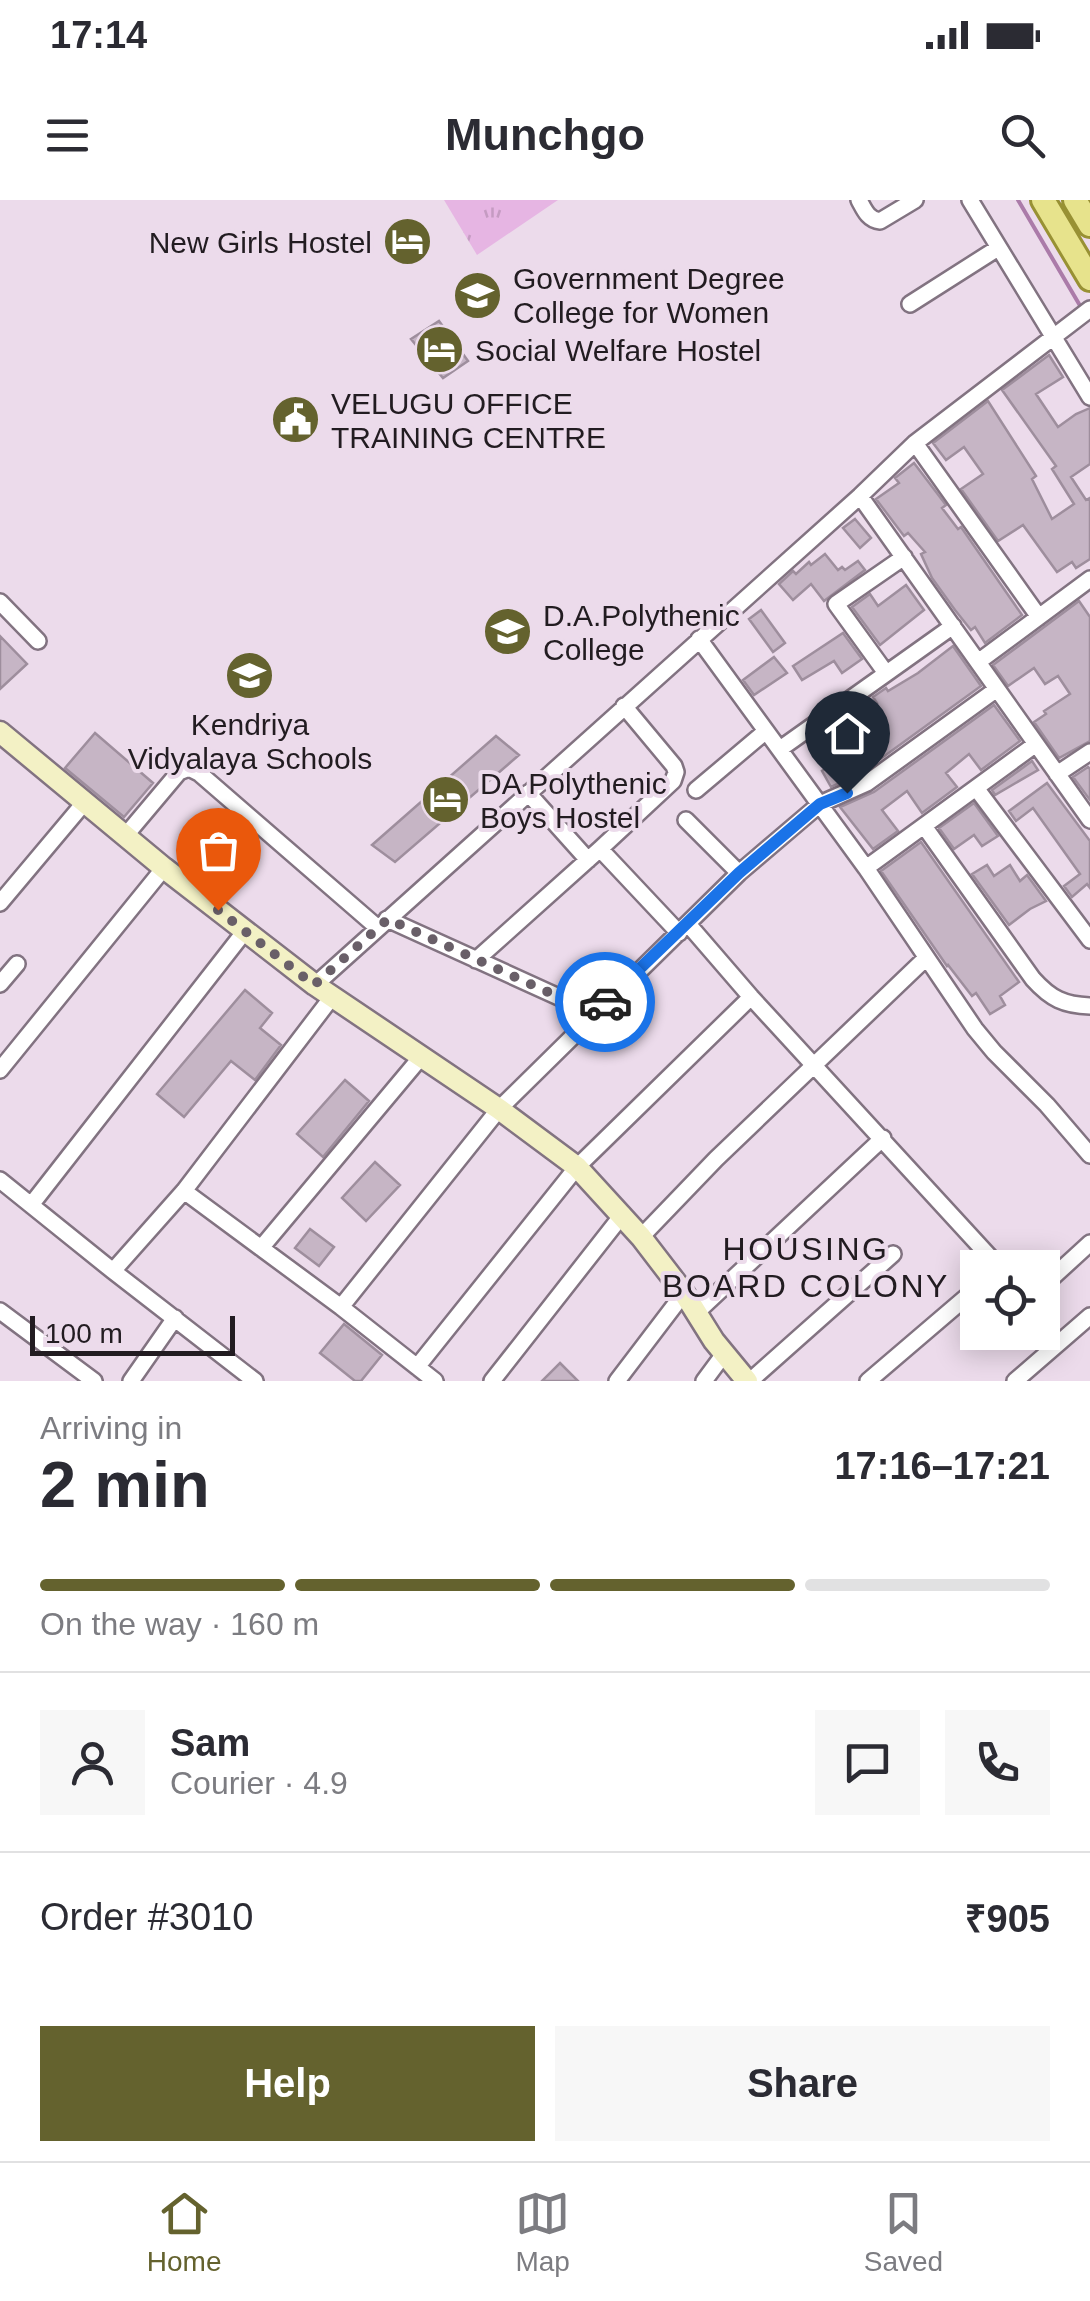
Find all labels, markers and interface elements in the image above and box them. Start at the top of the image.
text: 17:14 [50,14,147,56]
icon: menu [40,108,95,163]
icon: search [995,108,1050,163]
text: Munchgo [445,109,645,160]
hotel icon: New Girls Hostel [381,216,433,268]
place label: New Girls Hostel [149,226,372,259]
place label: Government Degree College for Women [513,262,785,329]
school or university icon: Government Degree College for Women [452,269,504,321]
hotel icon: Social Welfare Hostel [414,324,466,376]
place label: Social Welfare Hostel [475,334,761,367]
place label: VELUGU OFFICE TRAINING CENTRE [331,387,606,454]
public building icon: VELUGU OFFICE TRAINING CENTRE [270,394,322,446]
place label: D.A.Polythenic College [543,599,740,666]
school or university icon: D.A.Polythenic College [482,606,534,658]
school or university icon: Kendriya Vidyalaya Schools [224,649,276,701]
pin [805,691,890,794]
icon: home [820,706,875,761]
place label: Kendriya Vidyalaya Schools [128,708,372,775]
place label: DA Polythenic Boys Hostel [480,767,667,834]
hotel icon: DA Polythenic Boys Hostel [419,774,471,826]
pin [176,808,261,911]
icon: bag [191,823,246,878]
courier [555,952,655,1052]
icon: car [578,975,633,1030]
district label: HOUSING BOARD COLONY [662,1231,950,1304]
map controls [960,1250,1060,1350]
button: locate [960,1250,1060,1350]
scale bar [30,1311,235,1356]
text: 100 m [45,1318,123,1349]
text: Arriving in [40,1410,182,1446]
text: 17:16–17:21 [834,1445,1050,1487]
text: 2 min [40,1448,210,1521]
text: On the way · 160 m [40,1606,319,1642]
button: person [40,1710,145,1815]
button: chat [815,1710,920,1815]
button: phone [945,1710,1050,1815]
text: Sam [170,1722,250,1764]
text: Courier · 4.9 [170,1765,348,1801]
text: Order #3010 [40,1896,253,1938]
text: ₹905 [965,1898,1050,1940]
button: Help [40,2026,535,2141]
button: Share [555,2026,1050,2141]
tab: Home [147,2186,222,2278]
tab: Map [515,2186,570,2278]
tab: Saved [864,2186,943,2278]

